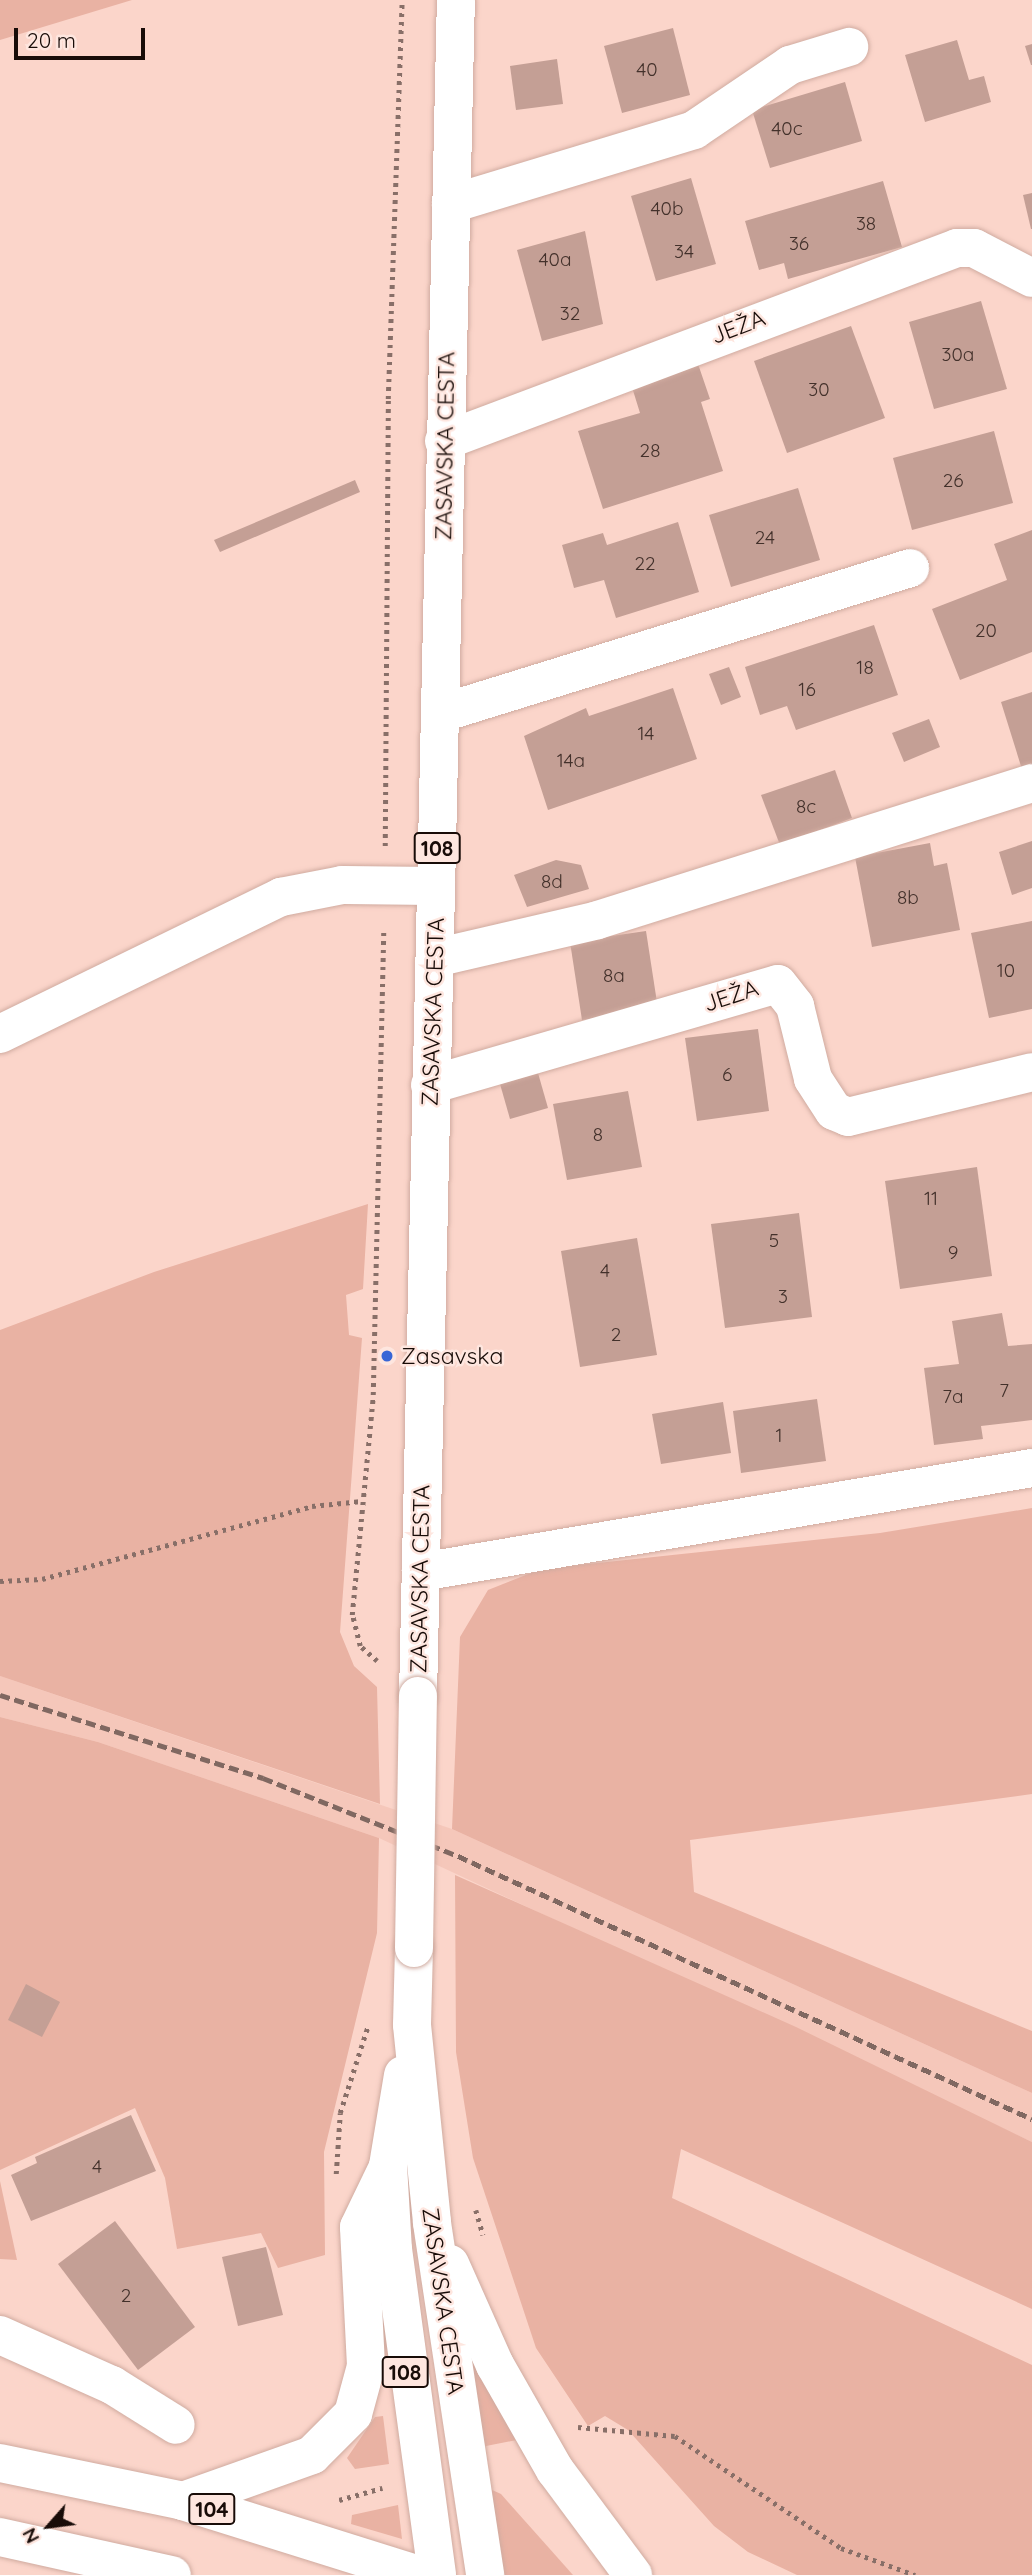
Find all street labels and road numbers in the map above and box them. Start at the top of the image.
street label: JEŽA [707,304,769,350]
street label: ZASAVSKA CESTA [430,351,460,541]
road number: 108 [412,830,462,866]
street label: ZASAVSKA CESTA [416,917,450,1107]
street label: JEŽA [700,974,762,1018]
street label: ZASAVSKA CESTA [405,1484,435,1674]
street label: ZASAVSKA CESTA [416,2206,470,2396]
road number: 108 [380,2354,430,2390]
road number: 104 [188,2492,236,2526]

